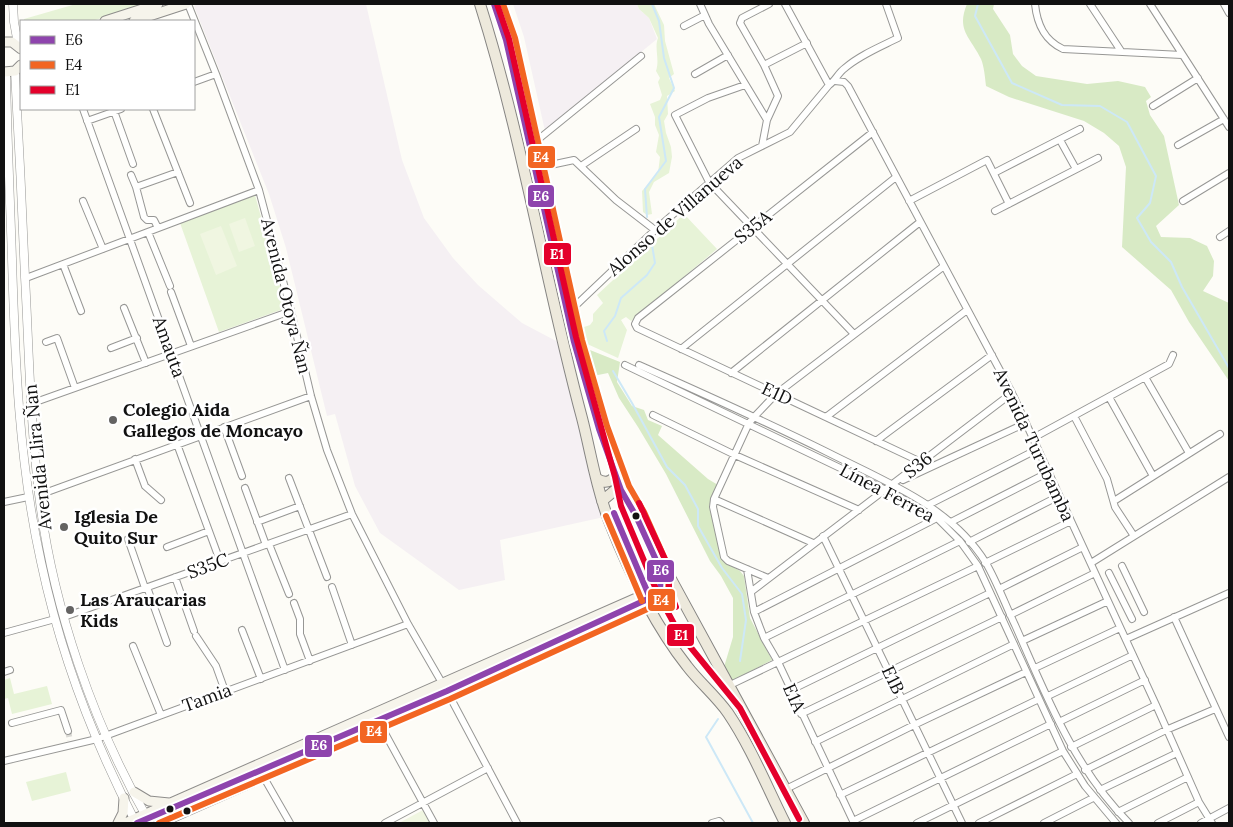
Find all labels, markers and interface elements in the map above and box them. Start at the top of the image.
legend [20,20,195,110]
text: E6 [65,30,83,49]
text: E4 [65,55,82,74]
text: E1 [65,80,80,99]
line badge: E4 [527,145,556,169]
text: E4 [533,148,550,166]
street label: Alonso de Villanueva [602,151,747,281]
line badge: E6 [527,184,555,208]
text: E6 [533,187,549,205]
street label: S35A [729,204,777,248]
street label: Avenida Otoya Ñan [256,215,317,376]
line badge: E1 [543,242,572,266]
text: E1 [550,245,565,263]
street label: Amauta [147,312,191,381]
street label: Avenida Turubamba [988,364,1080,525]
street label: E1D [758,377,796,411]
street label: Avenida Llira Ñan [18,383,57,532]
place label: Colegio Aida Gallegos de Moncayo [123,398,303,442]
marker: Colegio Aida Gallegos de Moncayo [107,414,119,426]
street label: S36 [899,446,937,483]
street label: Línea Ferrea [836,458,939,527]
place label: Iglesia De Quito Sur [74,505,158,549]
unlabelled marker [631,511,641,521]
marker: Iglesia De Quito Sur [58,521,70,533]
street label: S35C [184,547,232,584]
line badge: E6 [646,559,675,583]
text: E6 [653,561,669,579]
place label: Las Araucarias Kids [80,588,207,632]
line badge: E4 [647,588,676,612]
text: E4 [653,591,670,609]
marker: Las Araucarias Kids [64,604,76,616]
line badge: E1 [666,623,695,647]
text: E1 [674,626,689,644]
street label: E1B [877,662,910,698]
street label: Tamia [179,678,235,717]
street label: E1A [778,680,811,716]
line badge: E4 [359,720,388,744]
text: E4 [366,722,383,740]
line badge: E6 [304,734,333,758]
text: E6 [311,736,327,754]
unlabelled marker [165,804,175,814]
unlabelled marker [182,806,192,816]

